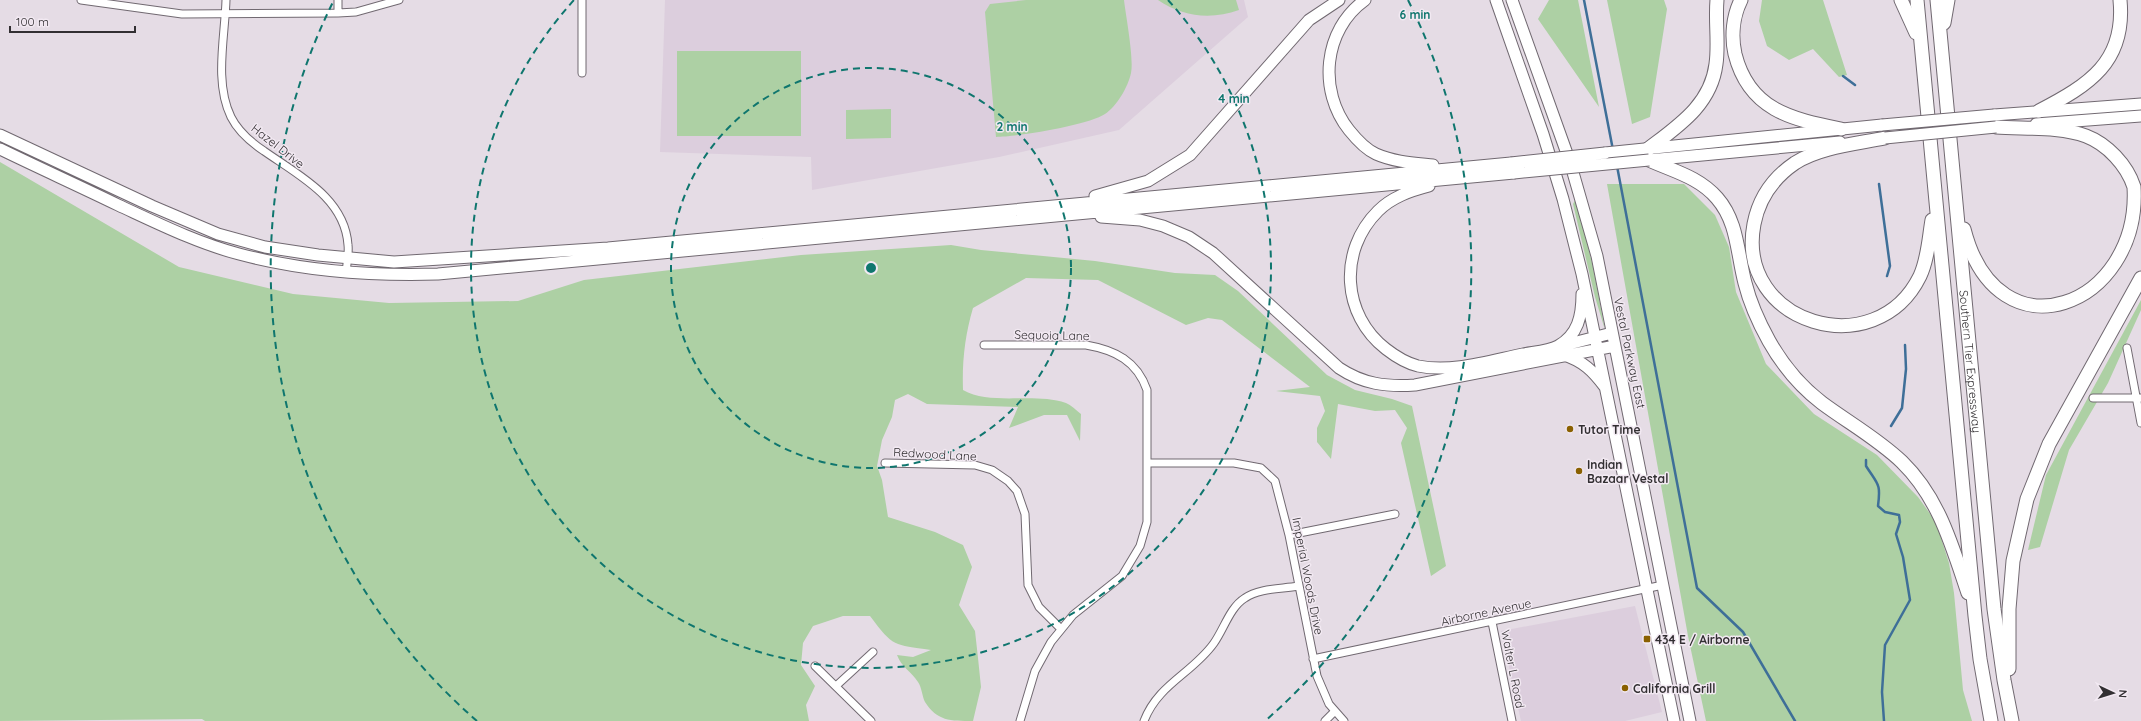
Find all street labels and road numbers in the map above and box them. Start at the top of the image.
street label: Hazel Drive [248,121,308,172]
street label: Southern Tier Expressway [1957,289,1985,434]
street label: Vestal Parkway East [1611,296,1649,410]
street label: Sequoia Lane [1014,327,1090,343]
street label: Redwood Lane [893,444,977,464]
street label: Imperial Woods Drive [1289,516,1327,636]
street label: Airborne Avenue [1439,595,1533,629]
street label: Walter L Road [1498,628,1528,710]

